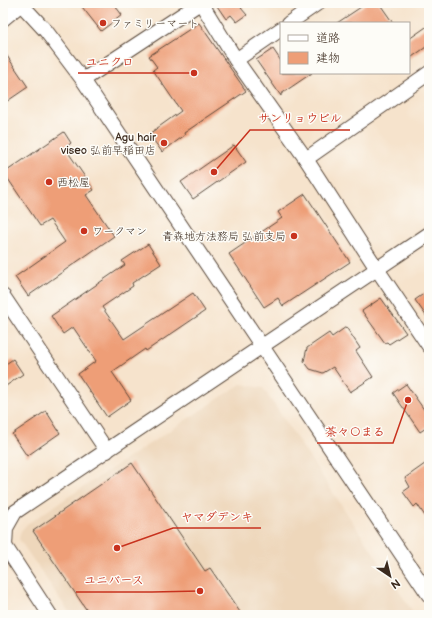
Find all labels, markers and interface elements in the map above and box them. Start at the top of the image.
place label: ファミリーマート [111,17,199,30]
marker: ファミリーマート [98,18,108,28]
legend [280,22,410,74]
text: 道路 [316,31,340,46]
callout: ユニクロ [78,49,142,73]
text: 建物 [316,51,340,66]
text: ユニクロ [86,55,134,70]
callout: サンリョウビル [250,106,350,130]
text: サンリョウビル [258,111,342,126]
place label: Agu hair viseo 弘前早稲田店 [60,131,157,157]
marker: Agu hair viseo 弘前早稲田店 [159,138,169,148]
place label: 西松屋 [57,176,90,189]
marker: 西松屋 [44,177,54,187]
place label: ワークマン [92,225,147,238]
marker: ワークマン [79,226,89,236]
place label: 青森地方法務局 弘前支局 [162,230,286,243]
marker: 青森地方法務局 弘前支局 [289,231,299,241]
callout: 茶々〇まる [317,419,393,443]
text: 茶々〇まる [325,425,385,440]
callout: ヤマダデンキ [173,504,261,528]
text: ヤマダデンキ [181,510,253,525]
north arrow [370,556,410,596]
callout: ユニバース [76,568,152,592]
text: ユニバース [84,573,144,588]
text: N [388,576,403,591]

